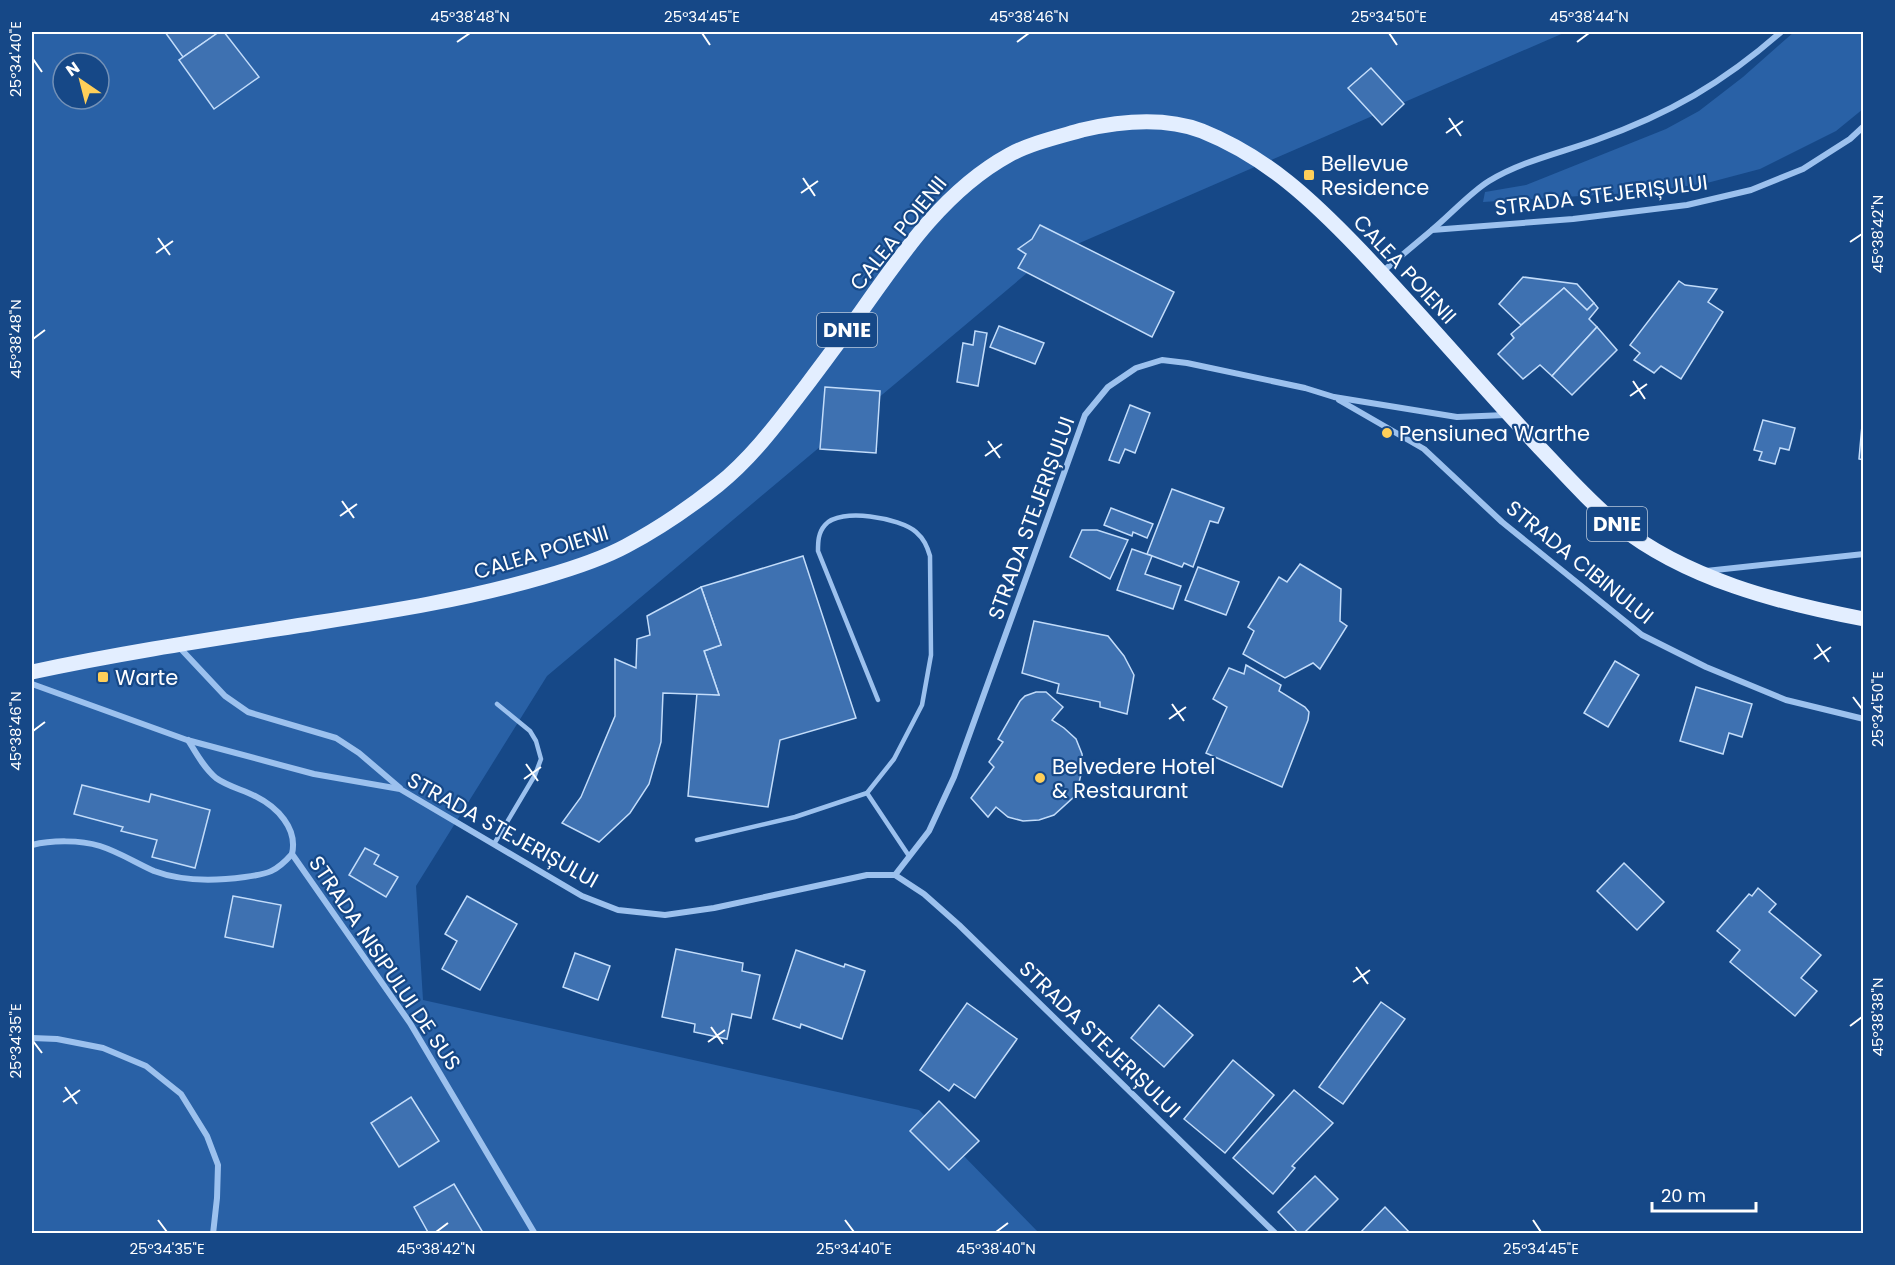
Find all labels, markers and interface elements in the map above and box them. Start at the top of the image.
text: 45°38'48"N [430,6,510,27]
text: 25°34'45"E [664,6,740,27]
text: 45°38'46"N [989,6,1069,27]
text: 25°34'50"E [1351,6,1427,27]
text: 45°38'44"N [1549,6,1629,27]
text: 25°34'40"E [5,21,26,97]
north arrow [51,51,111,111]
text: N [61,56,84,82]
place label: Bellevue Residence [1321,149,1429,202]
marker: Bellevue Residence [1302,168,1316,182]
street label: STRADA STEJERIȘULUI [1493,168,1709,222]
street label: CALEA POIENII [843,170,953,296]
text: 45°38'42"N [1867,195,1888,273]
street label: CALEA POIENII [1347,208,1463,330]
text: 45°38'48"N [5,299,26,379]
road number: DN1E [817,313,877,347]
street label: STRADA STEJERIȘULUI [981,412,1081,624]
place label: Pensiunea Warthe [1399,419,1590,448]
marker: Pensiunea Warthe [1380,426,1394,440]
street label: STRADA CIBINULUI [1500,493,1660,631]
road number: DN1E [1587,507,1647,541]
street label: CALEA POIENII [470,518,612,586]
place label: Warte [115,663,178,692]
marker: Warte [96,670,110,684]
text: 25°34'50"E [1867,671,1888,747]
text: 45°38'46"N [5,691,26,771]
place label: Belvedere Hotel & Restaurant [1052,752,1215,805]
street label: STRADA STEJERIȘULUI [402,765,604,895]
marker: Belvedere Hotel & Restaurant [1033,771,1047,785]
street label: STRADA NISIPULUI DE SUS [302,850,468,1076]
street label: STRADA STEJERIȘULUI [1013,954,1187,1124]
text: 45°38'38"N [1867,978,1888,1056]
text: 25°34'35"E [5,1003,26,1079]
scale bar [1652,1175,1756,1213]
text: 20 m [1661,1183,1706,1208]
text: 25°34'35"E [129,1238,205,1259]
text: 45°38'42"N [397,1238,475,1259]
text: 25°34'40"E [816,1238,892,1259]
text: 45°38'40"N [956,1238,1036,1259]
text: 25°34'45"E [1503,1238,1579,1259]

